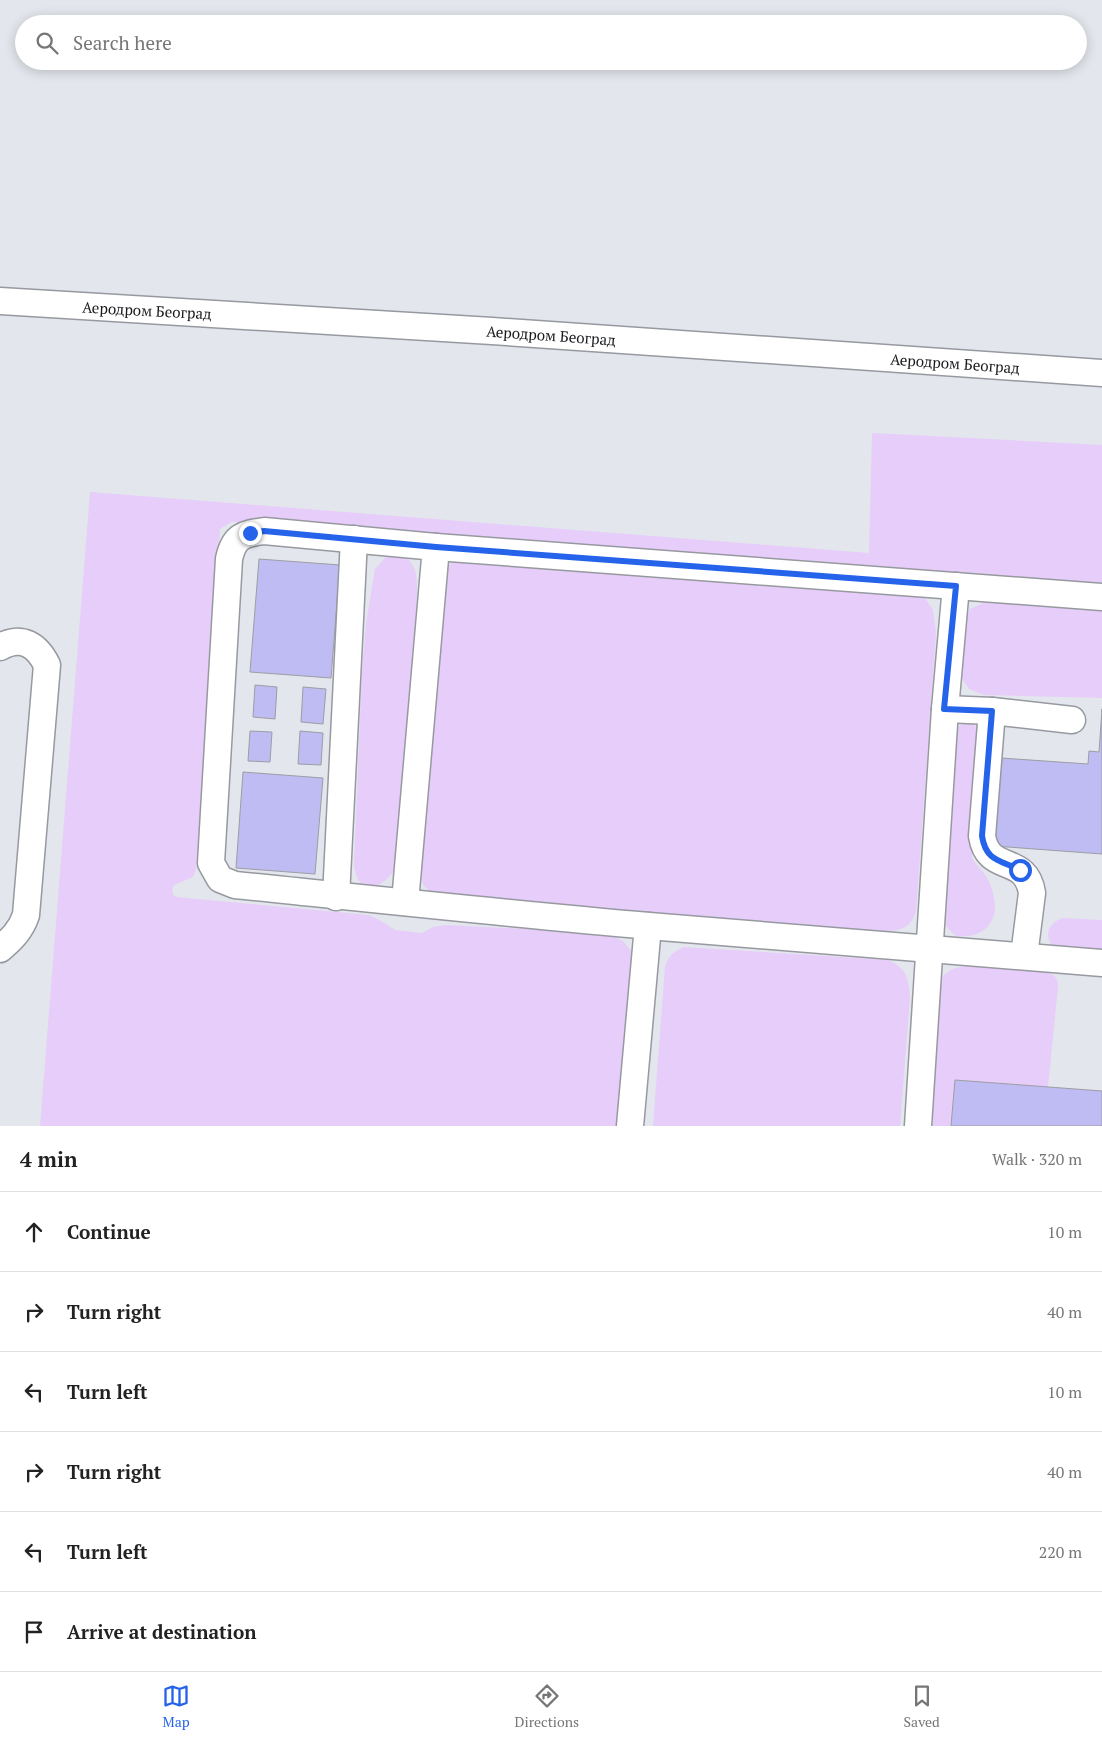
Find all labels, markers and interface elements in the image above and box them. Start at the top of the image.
search box [15,15,1087,70]
icon: search [33,29,61,57]
text: Search here [73,30,172,55]
street label: Аеродром Београд [82,297,213,323]
street label: Аеродром Београд [486,321,617,350]
street label: Аеродром Београд [890,349,1021,378]
route end [239,522,262,545]
route start [1009,859,1032,882]
text: 4 min [20,1145,77,1173]
text: Walk · 320 m [992,1148,1082,1170]
icon: ahead [20,1218,48,1246]
text: Continue [67,1219,151,1244]
text: 10 m [1047,1221,1082,1243]
icon: right [20,1298,48,1326]
text: Turn right [67,1299,161,1324]
text: 40 m [1047,1301,1082,1323]
icon: left [20,1378,48,1406]
text: Turn left [67,1379,148,1404]
text: 10 m [1047,1381,1082,1403]
icon: right [20,1458,48,1486]
text: Turn right [67,1459,161,1484]
text: 40 m [1047,1461,1082,1483]
icon: left [20,1538,48,1566]
text: Turn left [67,1539,148,1564]
text: 220 m [1039,1541,1082,1563]
icon: arrive [20,1618,48,1646]
text: Arrive at destination [67,1619,256,1644]
tab: Map [162,1682,190,1731]
tab: Directions [515,1682,579,1731]
tab: Saved [904,1682,940,1731]

